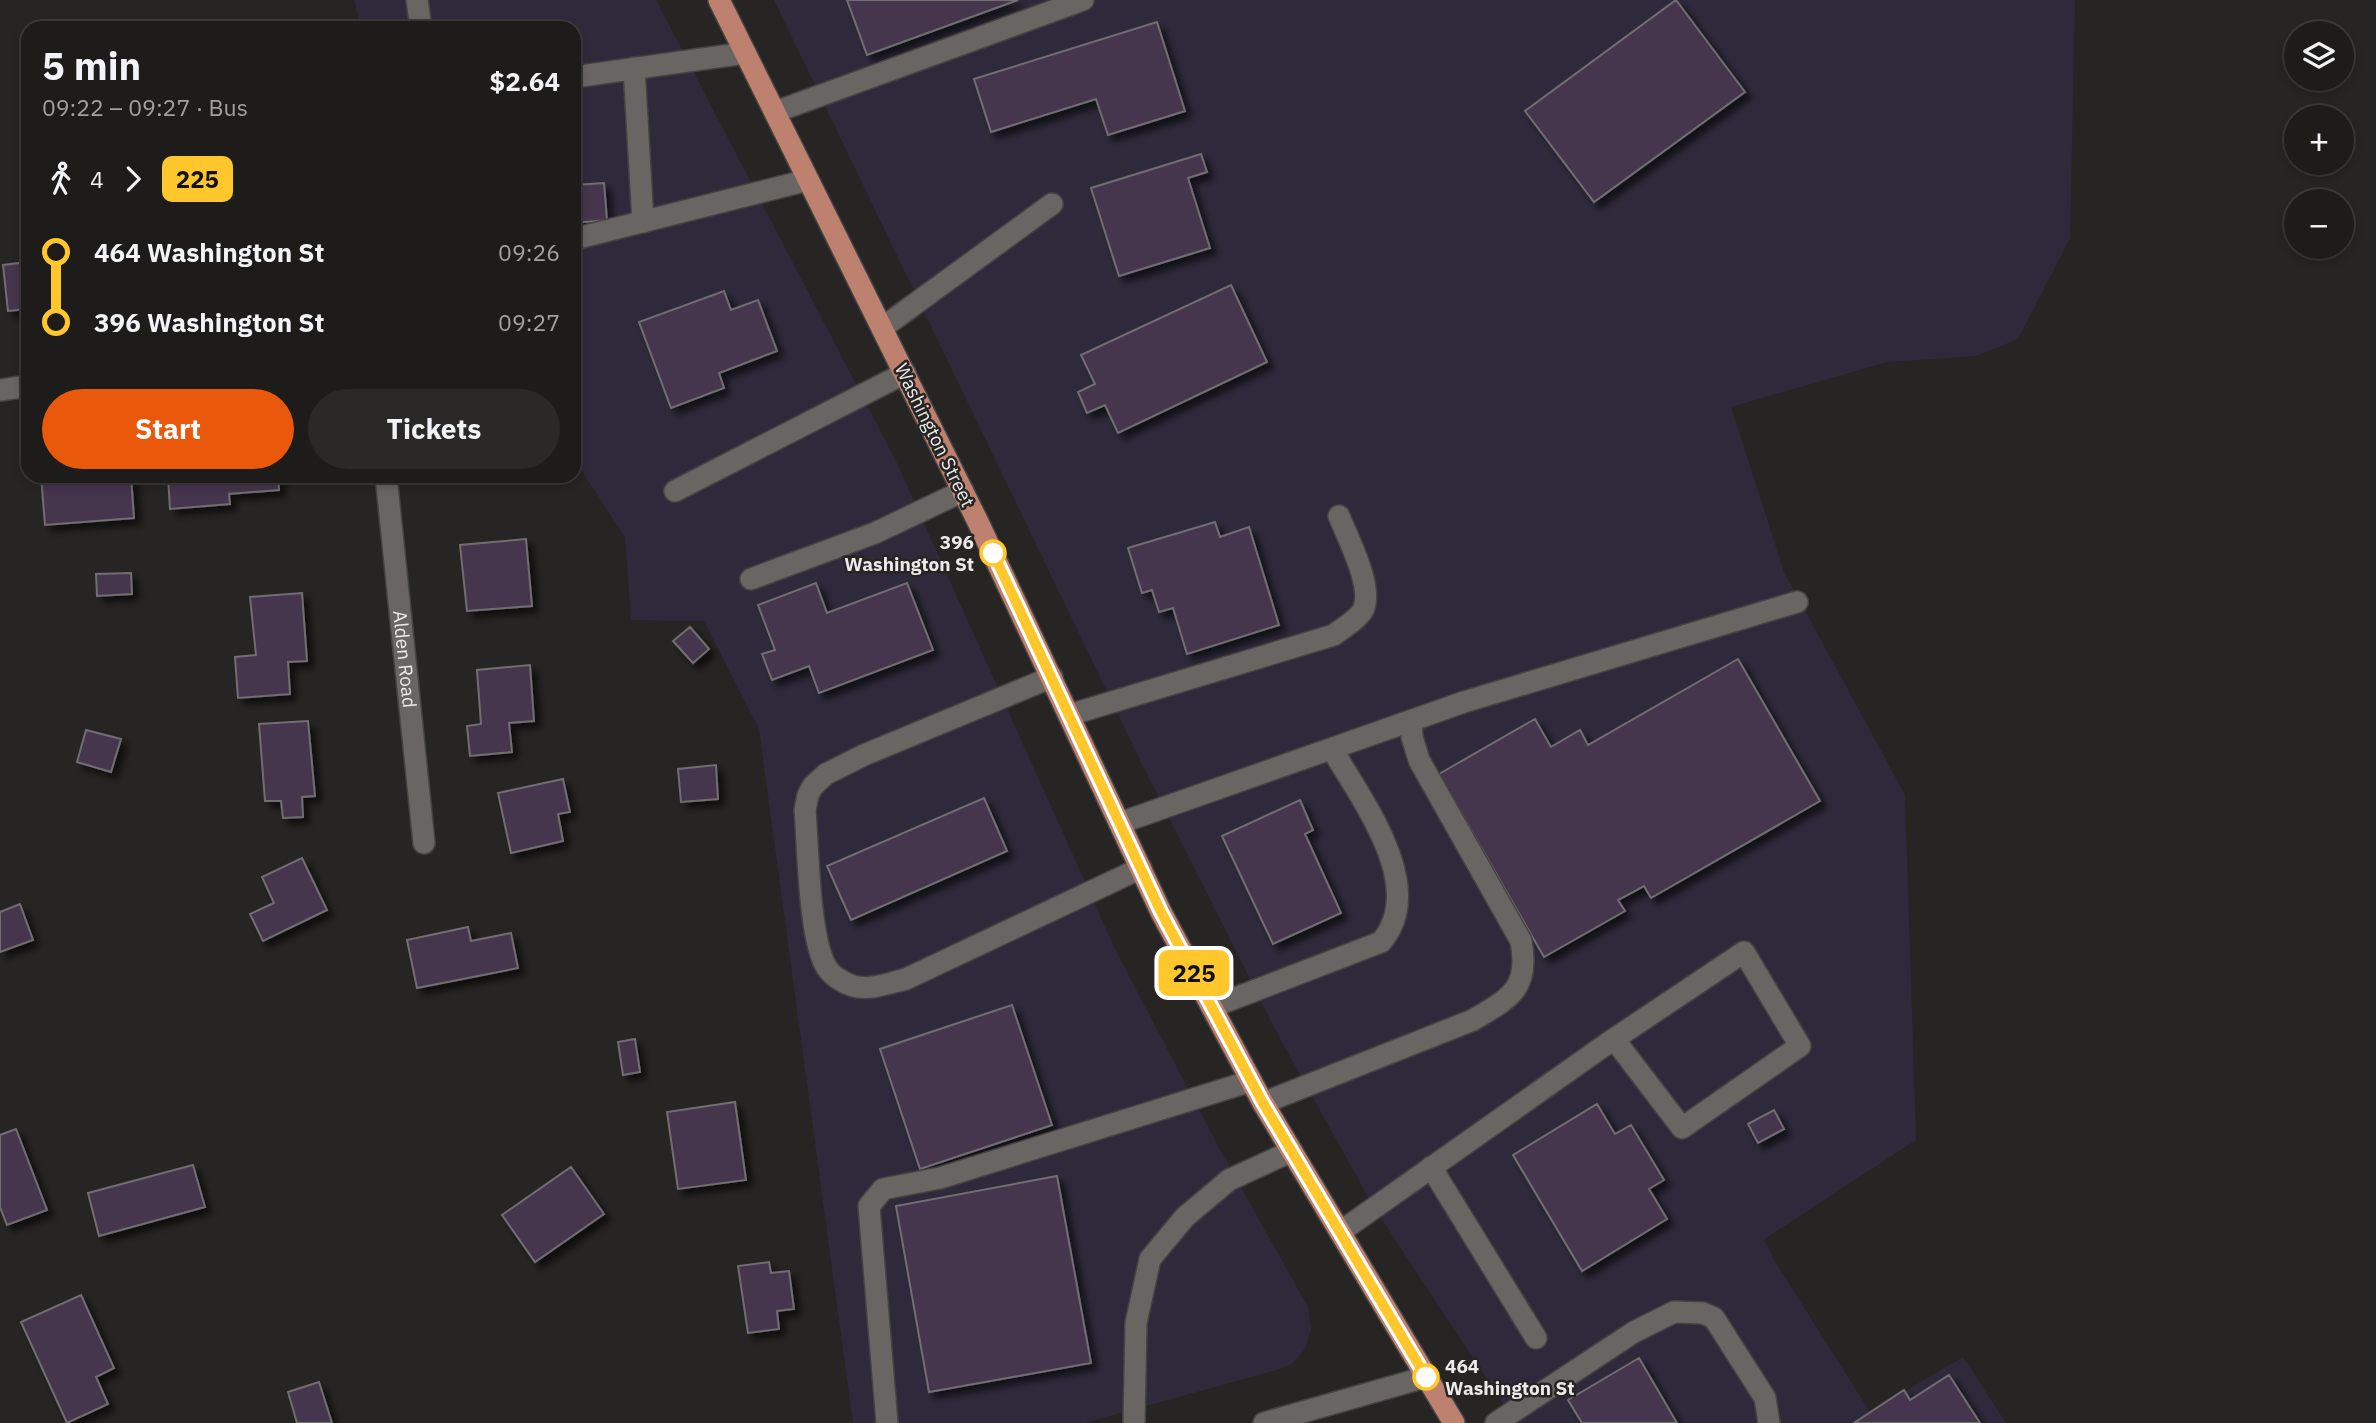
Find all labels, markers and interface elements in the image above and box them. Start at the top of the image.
map controls [2284,21,2354,259]
button: layers [2284,21,2354,91]
text: 5 min [42,41,141,90]
text: $2.64 [490,64,560,98]
text: 09:22 – 09:27 · Bus [42,92,248,122]
button: + [2284,105,2354,175]
icon: walk [42,160,80,198]
icon: forward [114,160,152,198]
text: 225 [176,163,219,195]
text: 4 [90,164,104,194]
button: − [2284,189,2354,259]
text: 464 Washington St [94,235,324,269]
text: 09:26 [498,237,560,267]
text: 396 Washington St [94,305,324,339]
text: 09:27 [498,307,560,337]
street label: Washington Street [890,359,980,511]
button: Start [42,389,294,469]
button: Tickets [308,389,560,469]
place label: 396 Washington St [844,530,974,576]
marker: 396 Washington St [980,540,1006,566]
street label: Alden Road [388,609,422,709]
line badge: 225 [1154,950,1234,996]
text: 225 [1172,957,1216,989]
place label: 464 Washington St [1445,1354,1575,1400]
marker: 464 Washington St [1413,1364,1439,1390]

